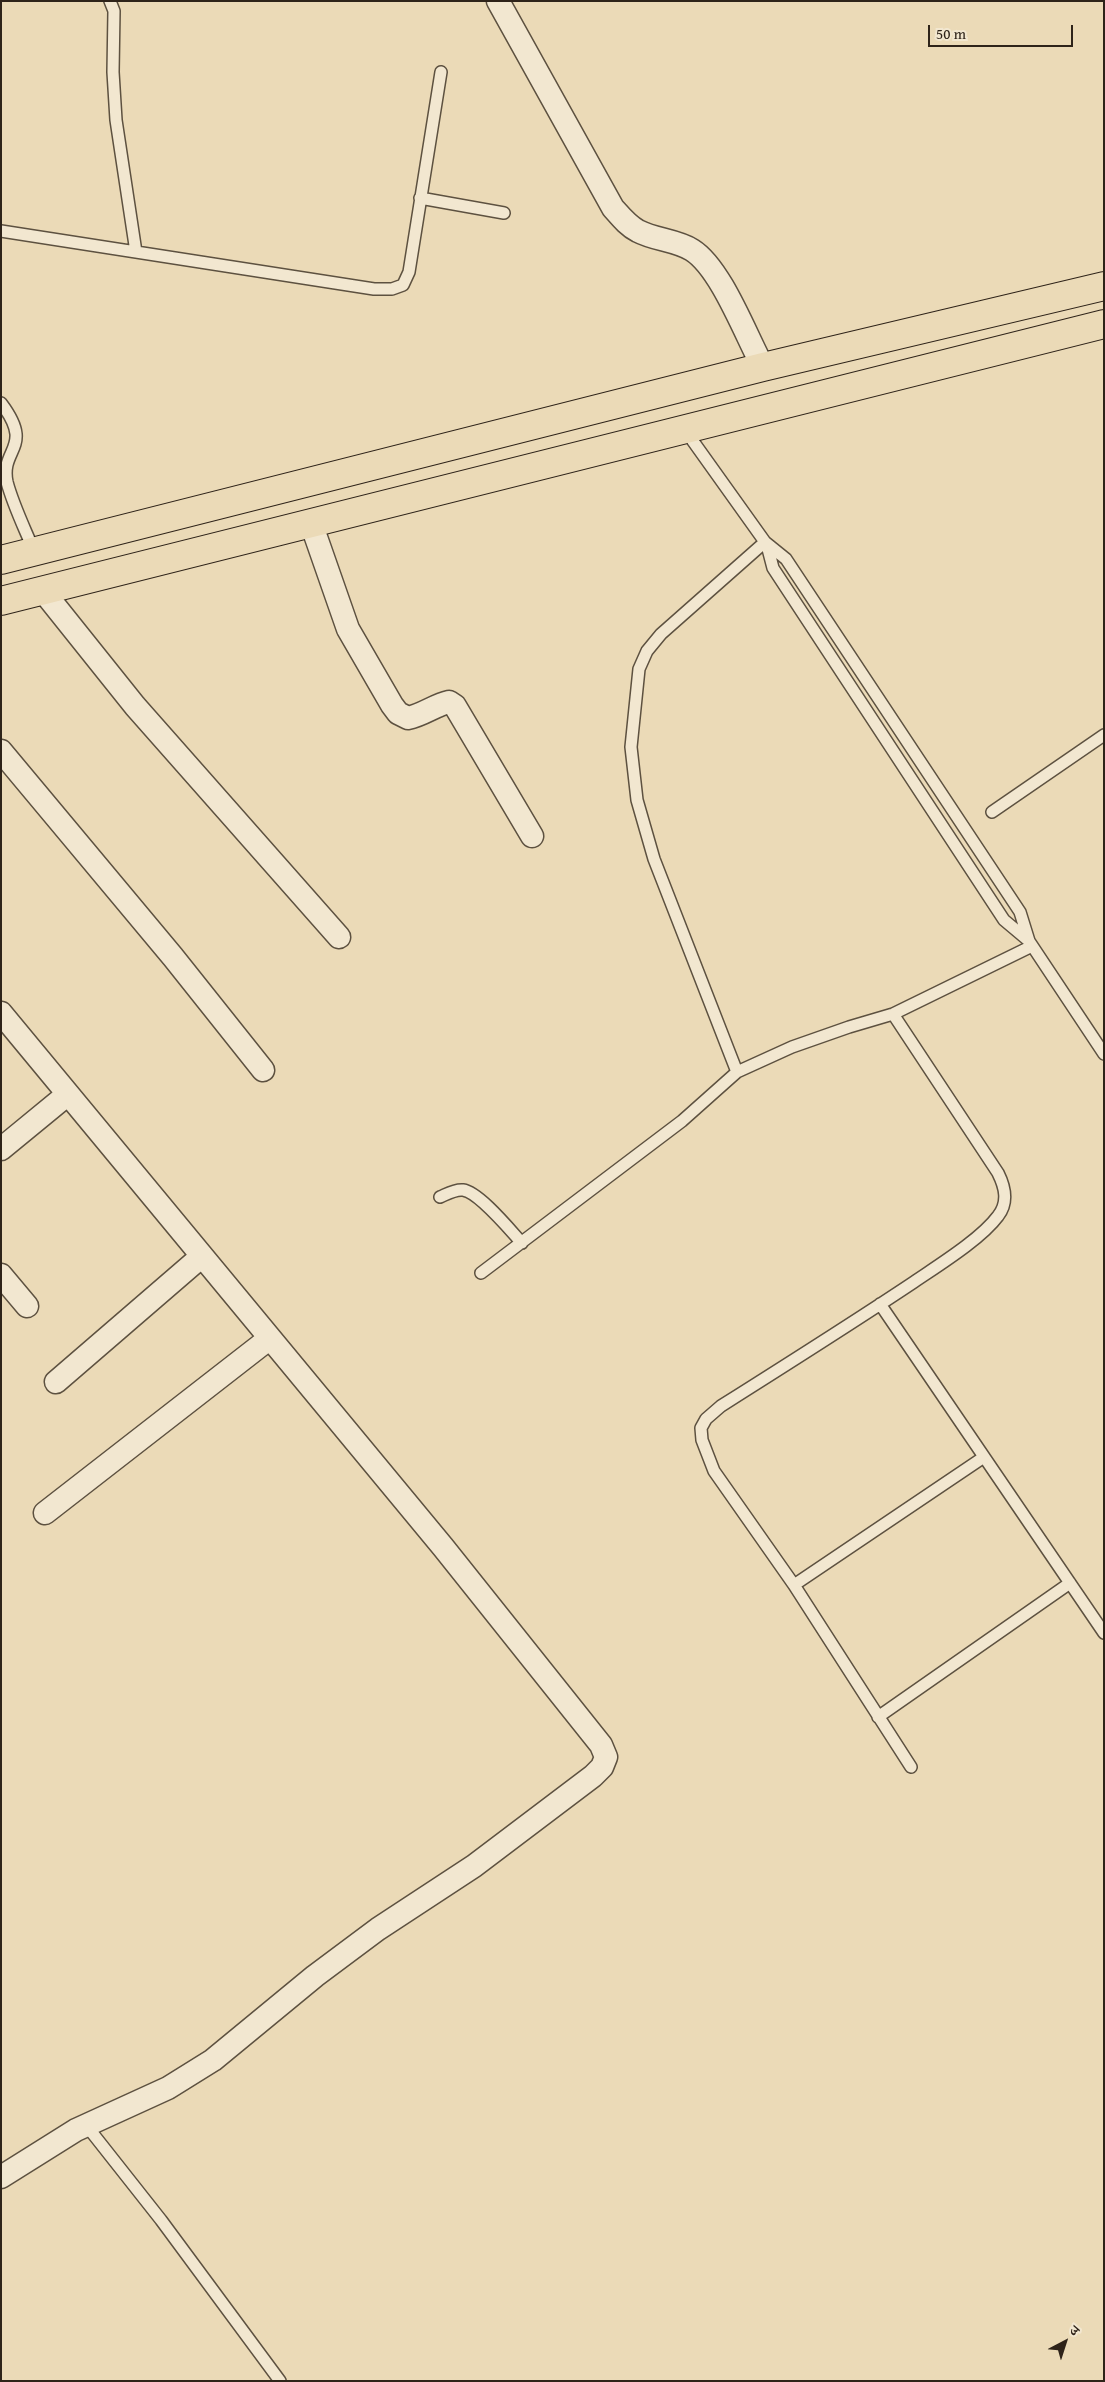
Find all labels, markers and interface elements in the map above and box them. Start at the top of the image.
scale bar [930,15,1075,47]
text: 50 m [936,23,966,44]
north arrow [1040,2317,1090,2367]
text: उ [1065,2321,1084,2340]

